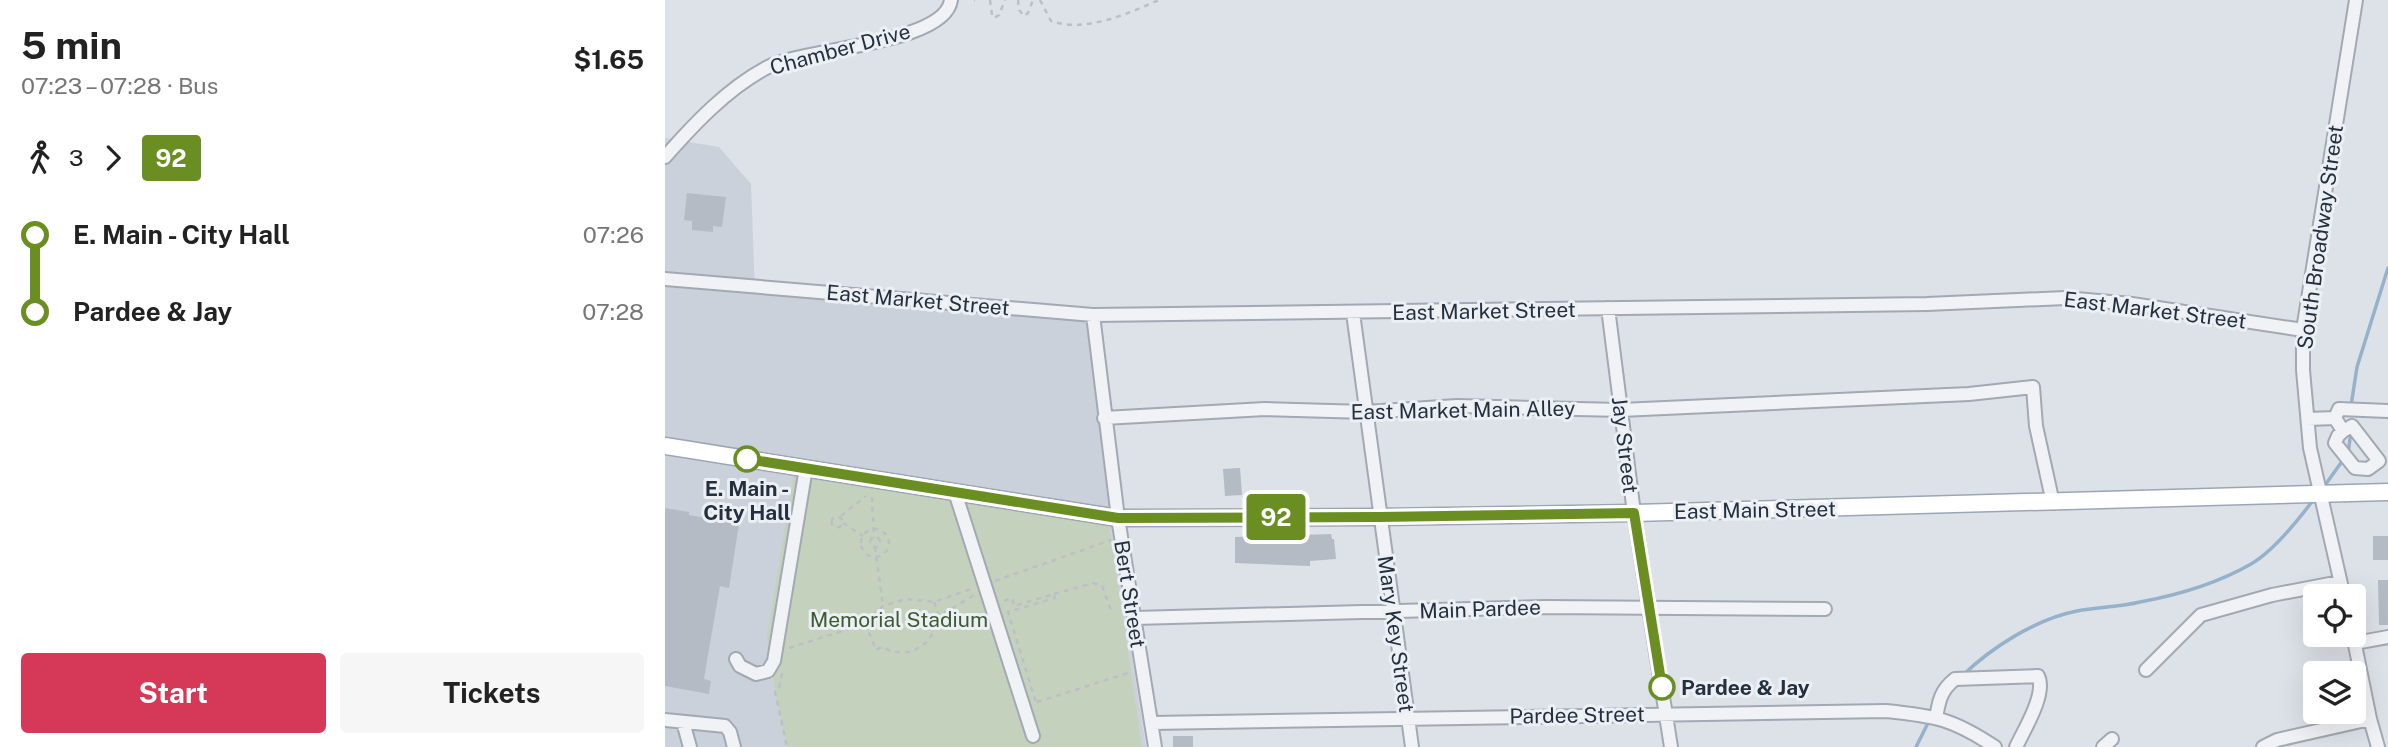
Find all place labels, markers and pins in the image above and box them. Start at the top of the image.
marker: E. Main - City Hall [734,446,760,472]
place label: E. Main - City Hall [703,476,791,525]
marker: Pardee & Jay [1649,674,1675,700]
place label: Pardee & Jay [1681,675,1810,700]

